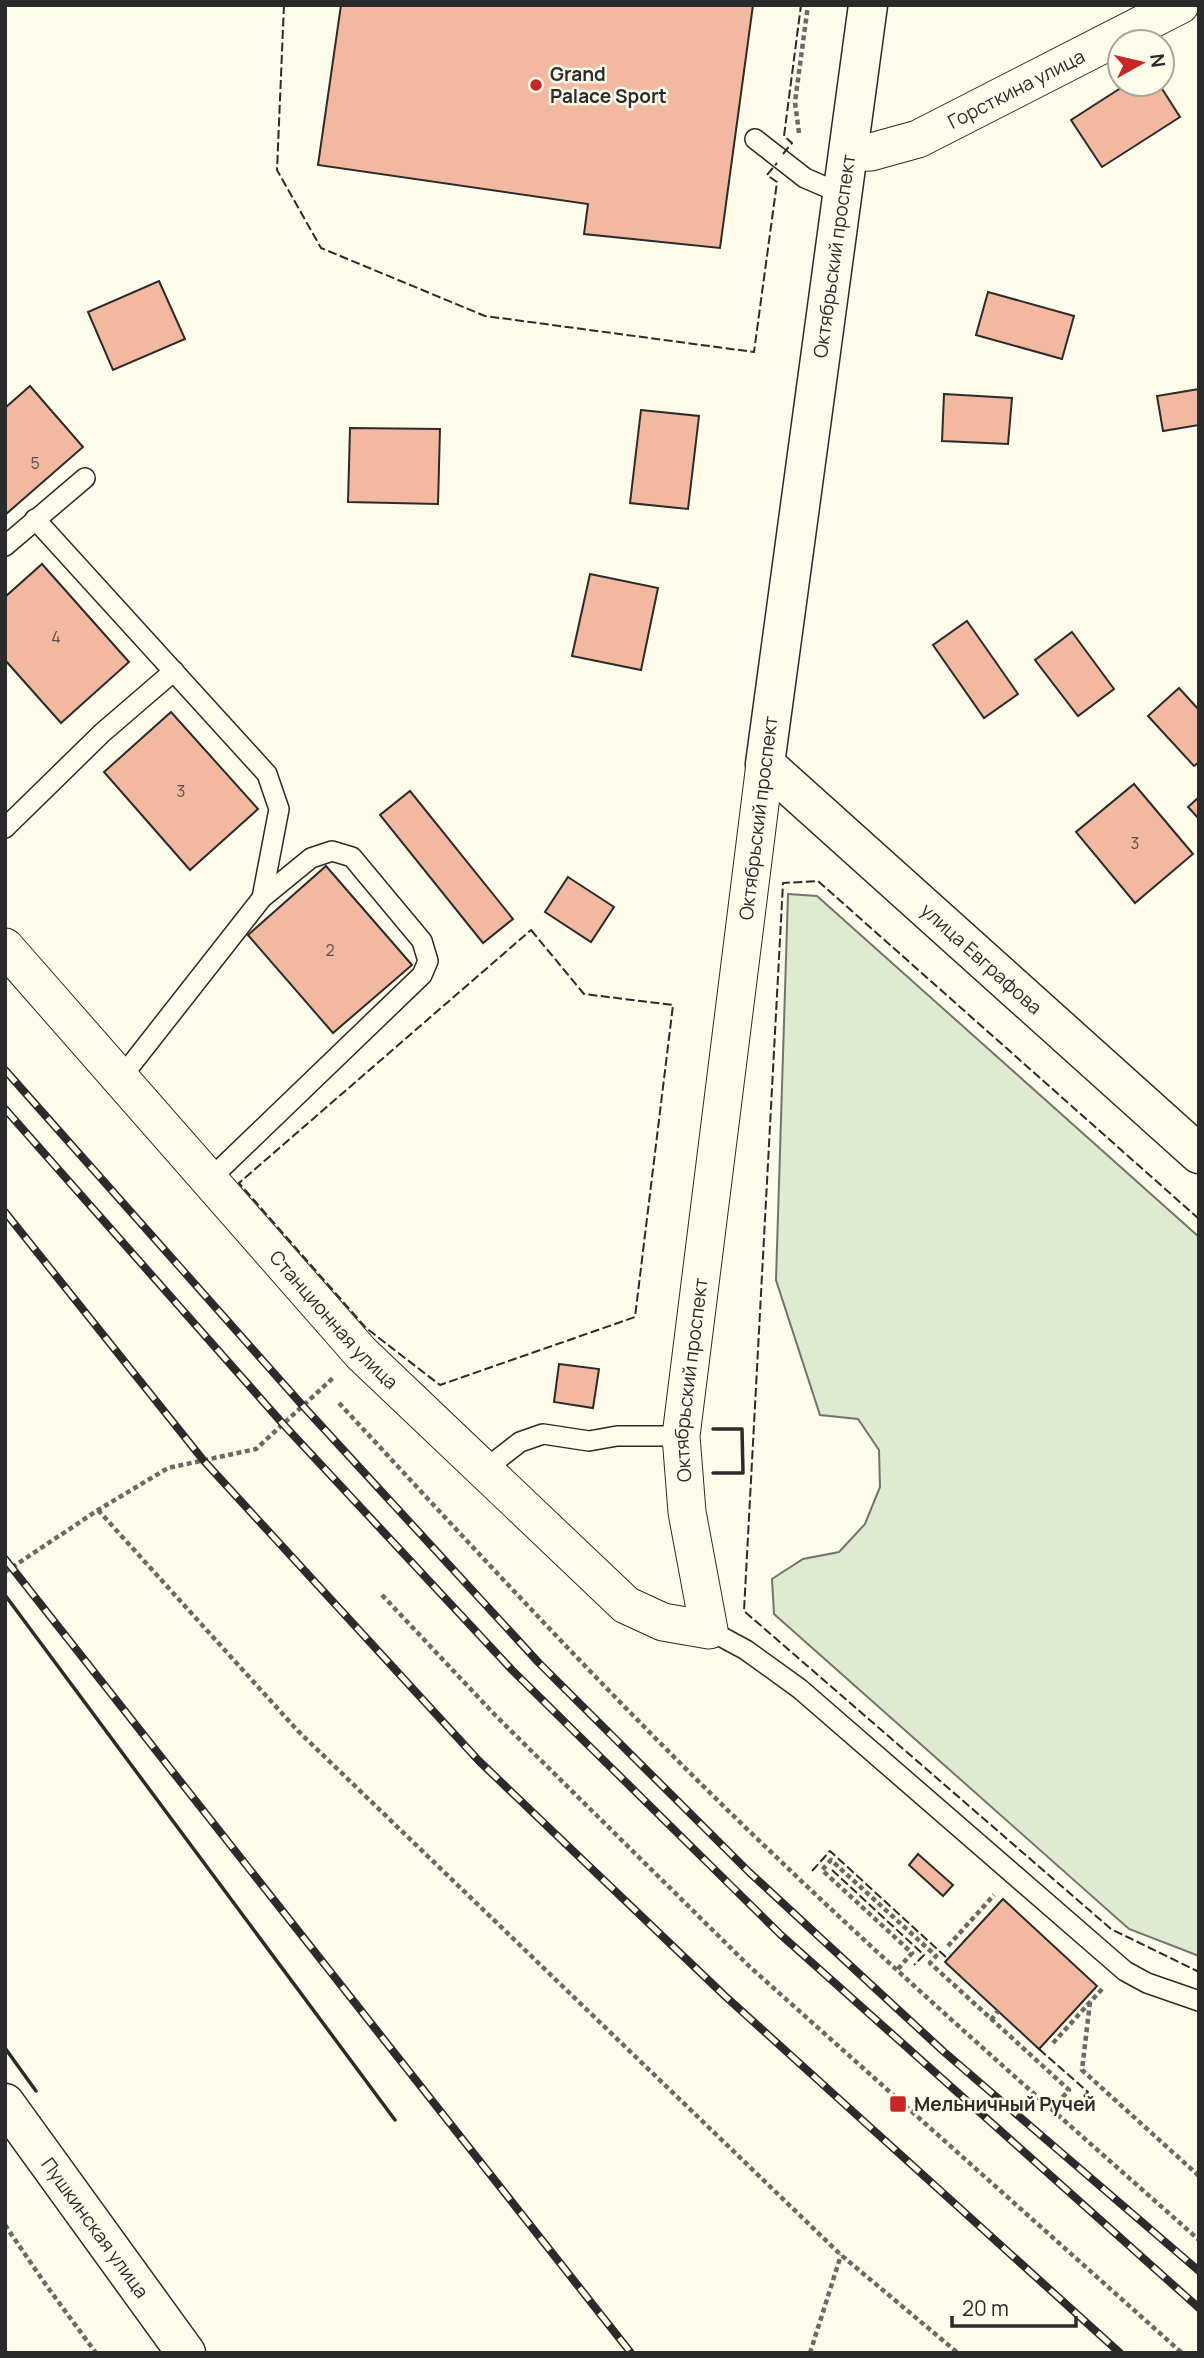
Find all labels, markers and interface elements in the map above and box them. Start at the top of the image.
north arrow [1106,28,1176,98]
street label: Горсткина улица [943,43,1089,135]
text: N [1144,52,1172,69]
place label: Grand Palace Sport [550,61,667,109]
marker: Grand Palace Sport [528,77,544,93]
street label: Октябрьский проспект [807,152,861,360]
house number: 5 [30,452,40,474]
house number: 4 [51,626,61,648]
street label: Октябрьский проспект [733,714,783,922]
house number: 3 [177,780,185,802]
house number: 3 [1131,832,1139,854]
street label: улица Евграфова [915,897,1048,1020]
house number: 2 [325,939,335,961]
street label: Станционная улица [264,1245,404,1395]
street label: Октябрьский проспект [668,1276,714,1483]
place label: Мельничный Ручей [914,2091,1096,2117]
marker: Мельничный Ручей [888,2094,908,2114]
street label: Пушкинская улица [36,2152,155,2303]
scale bar [952,2284,1076,2328]
text: 20 m [962,2294,1009,2322]

